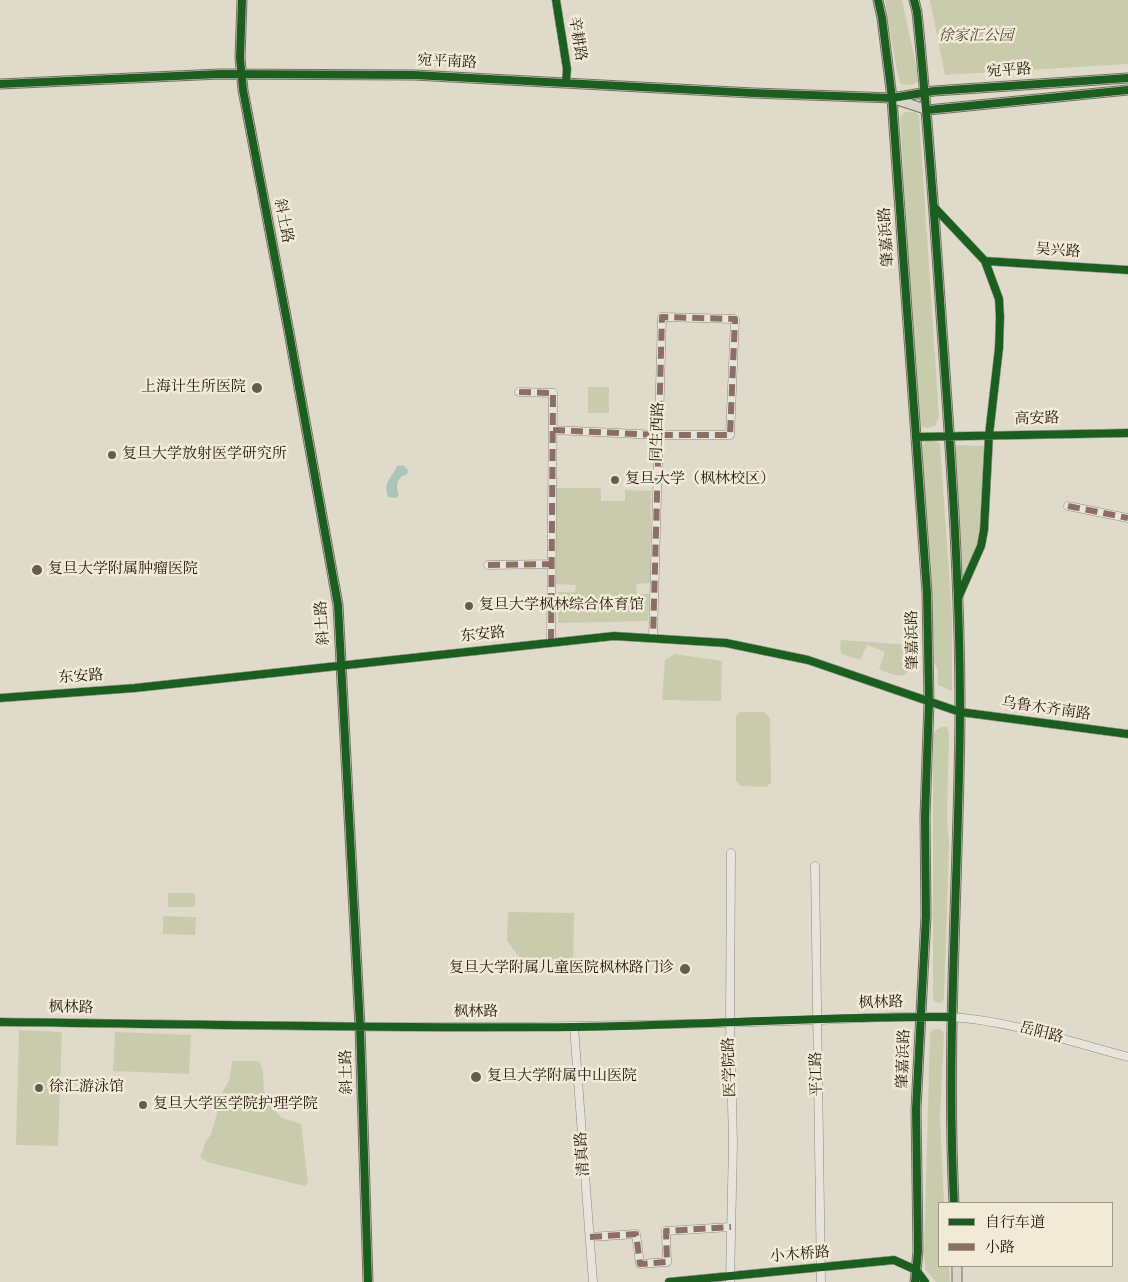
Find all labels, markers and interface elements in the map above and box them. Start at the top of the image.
street label: 辛耕路 [564,15,588,63]
park label: 徐家汇公园 [939,28,1013,46]
street label: 宛平南路 [417,52,477,74]
street label: 宛平路 [986,61,1032,83]
street label: 斜土路 [269,197,295,245]
street label: 肇嘉浜路 [877,206,899,268]
street label: 吴兴路 [1035,241,1081,263]
place label: 上海计生所医院 [141,379,246,397]
marker: 上海计生所医院 [250,381,264,395]
street label: 同生西路 [649,402,669,462]
street label: 高安路 [1014,411,1060,429]
place label: 复旦大学放射医学研究所 [122,446,287,464]
marker: 复旦大学放射医学研究所 [106,449,118,461]
place label: 复旦大学（枫林校区） [625,471,775,489]
marker: 复旦大学（枫林校区） [609,474,621,486]
place label: 复旦大学附属肿瘤医院 [48,561,198,579]
marker: 复旦大学附属肿瘤医院 [30,563,44,577]
place label: 复旦大学枫林综合体育馆 [479,597,644,615]
street label: 斜土路 [313,600,335,646]
marker: 复旦大学枫林综合体育馆 [463,600,475,612]
street label: 肇嘉浜路 [904,610,924,670]
street label: 东安路 [460,625,506,647]
street label: 东安路 [58,667,104,689]
street label: 乌鲁木齐南路 [1000,695,1092,725]
place label: 复旦大学附属儿童医院枫林路门诊 [449,960,674,978]
marker: 复旦大学附属儿童医院枫林路门诊 [678,962,692,976]
street label: 枫林路 [858,995,904,1013]
street label: 枫林路 [48,1000,94,1018]
street label: 枫林路 [454,1004,498,1022]
street label: 岳阳路 [1017,1020,1065,1048]
street label: 肇嘉浜路 [895,1029,915,1089]
street label: 医学院路 [721,1037,741,1097]
street label: 斜土路 [339,1049,357,1095]
street label: 平江路 [809,1051,827,1097]
place label: 复旦大学附属中山医院 [487,1068,637,1086]
marker: 复旦大学附属中山医院 [469,1070,483,1084]
place label: 徐汇游泳馆 [49,1079,124,1097]
marker: 徐汇游泳馆 [33,1082,45,1094]
place label: 复旦大学医学院护理学院 [153,1096,318,1114]
marker: 复旦大学医学院护理学院 [137,1099,149,1111]
street label: 清真路 [573,1131,595,1177]
legend [938,1202,1113,1267]
text: 自行车道 [985,1213,1045,1234]
text: 小路 [985,1238,1015,1259]
street label: 小木桥路 [769,1244,831,1268]

